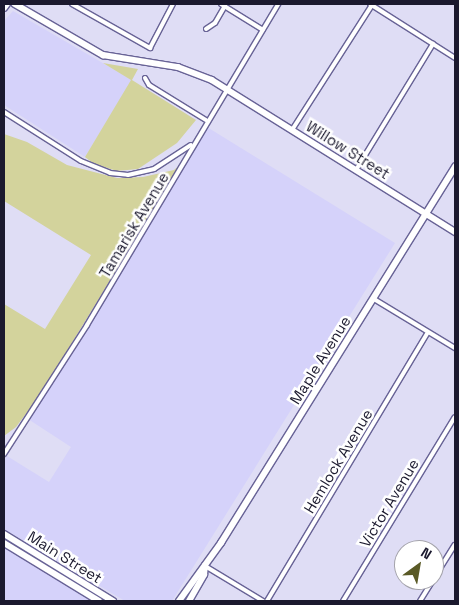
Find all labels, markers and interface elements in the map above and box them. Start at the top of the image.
street label: Willow Street [303,117,393,183]
street label: Tamarisk Avenue [95,169,173,281]
street label: Maple Avenue [286,313,354,407]
street label: Hemlock Avenue [300,406,376,516]
street label: Victor Avenue [356,455,422,551]
street label: Main Street [25,527,105,587]
north arrow [394,540,444,590]
text: N [418,543,435,563]

